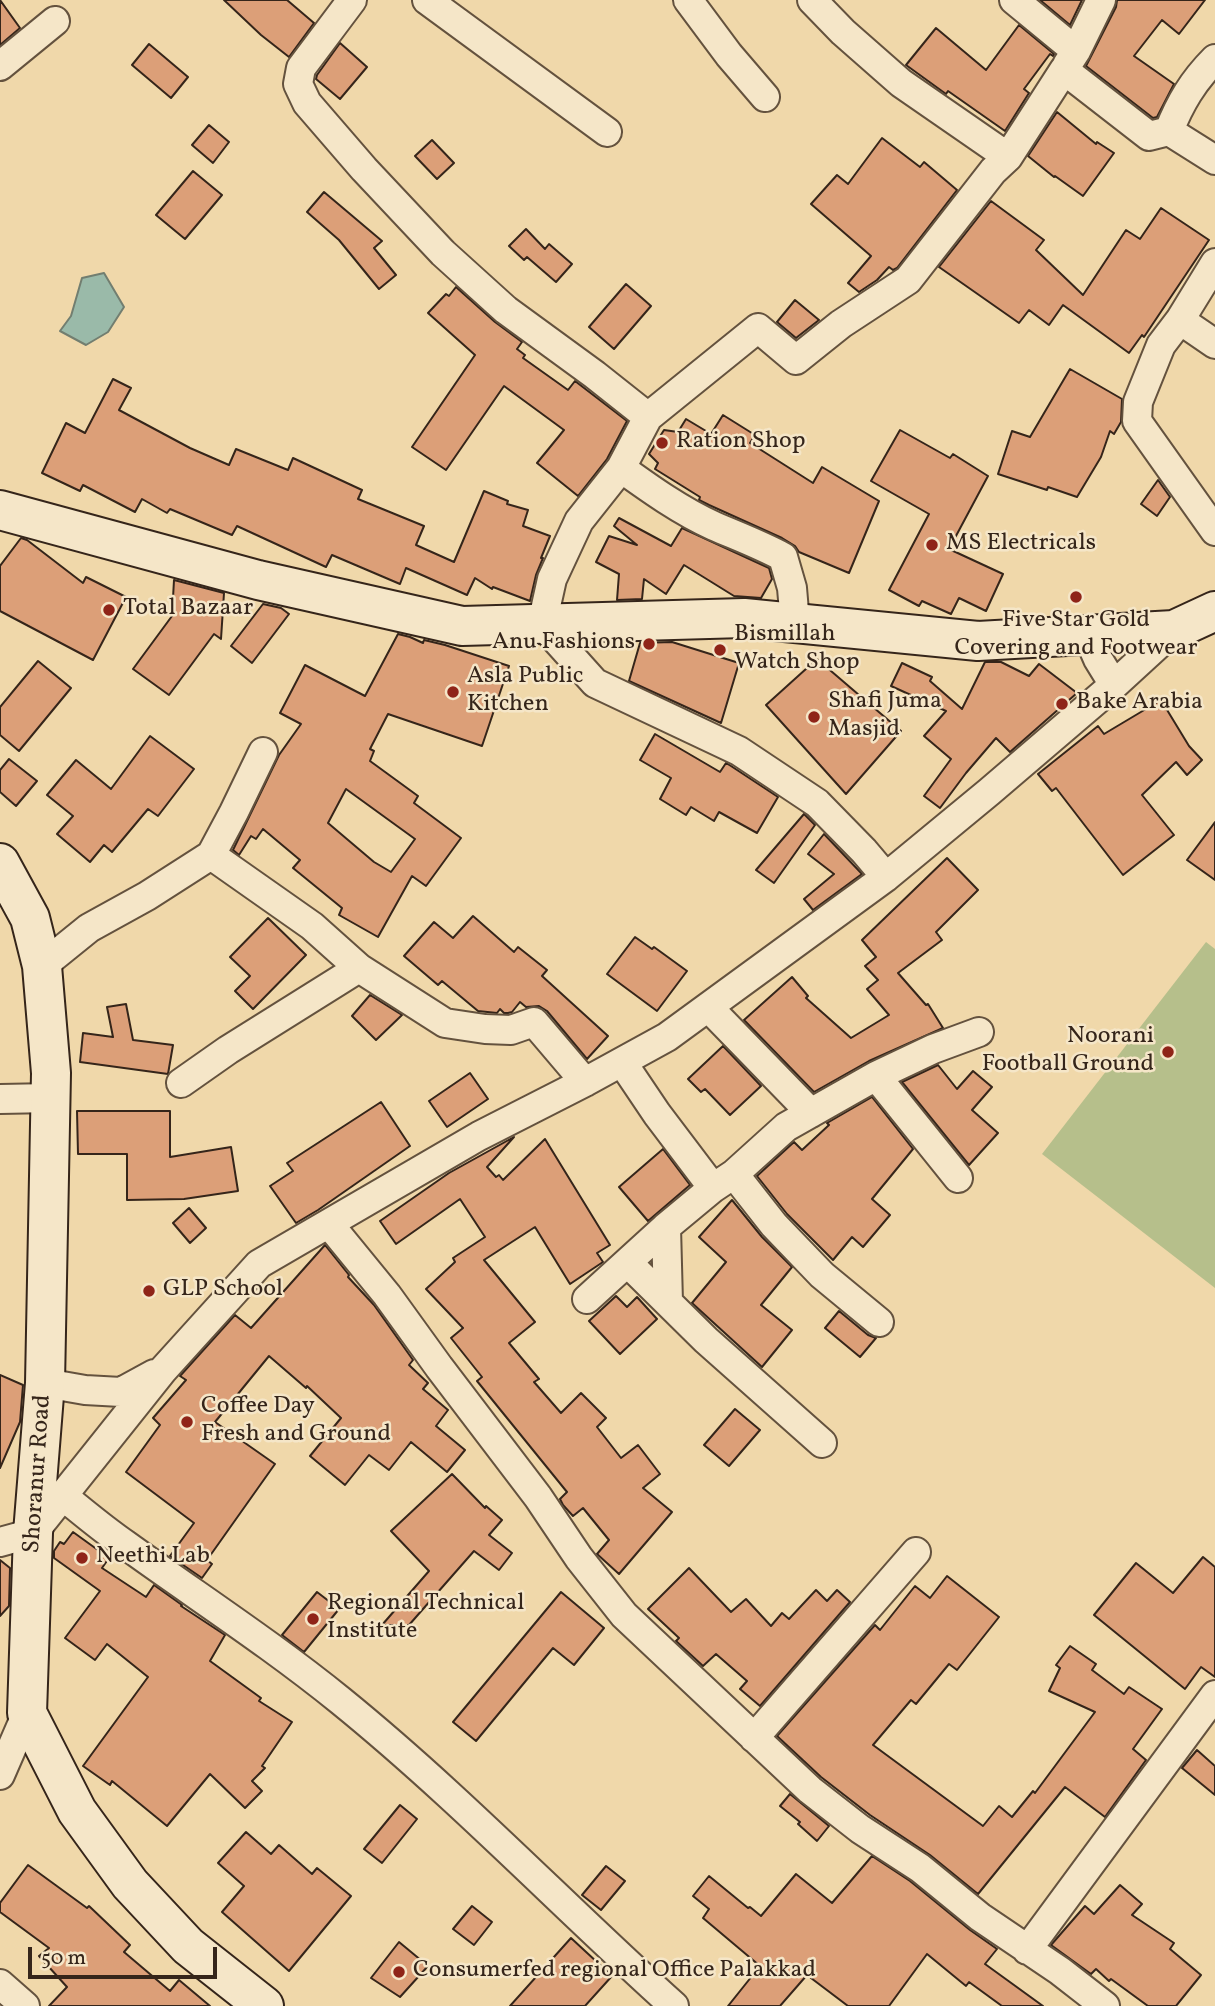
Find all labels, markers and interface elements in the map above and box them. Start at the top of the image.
place label: Ration Shop [676,429,806,457]
marker: Ration Shop [654,435,670,451]
place label: MS Electricals [946,531,1096,559]
marker: MS Electricals [924,537,940,553]
marker: Five Star Gold Covering and Footwear [1068,589,1084,605]
place label: Total Bazaar [123,596,253,624]
marker: Total Bazaar [101,602,117,618]
place label: Five Star Gold Covering and Footwear [954,608,1198,664]
place label: Bismillah Watch Shop [734,622,859,678]
place label: Anu Fashions [492,630,635,658]
marker: Anu Fashions [641,636,657,652]
marker: Bismillah Watch Shop [712,642,728,658]
place label: Asla Public Kitchen [467,664,584,720]
marker: Asla Public Kitchen [445,684,461,700]
place label: Shafi Juma Masjid [828,689,942,745]
place label: Bake Arabia [1076,690,1203,718]
marker: Bake Arabia [1054,696,1070,712]
marker: Shafi Juma Masjid [806,709,822,725]
place label: Noorani Football Ground [982,1024,1154,1080]
marker: Noorani Football Ground [1160,1044,1176,1060]
place label: GLP School [163,1277,283,1305]
marker: GLP School [141,1283,157,1299]
street label: Shoranur Road [19,1394,59,1554]
place label: Coffee Day Fresh and Ground [201,1394,391,1450]
marker: Coffee Day Fresh and Ground [179,1414,195,1430]
place label: Neethi Lab [96,1544,210,1572]
marker: Neethi Lab [74,1550,90,1566]
place label: Regional Technical Institute [327,1591,524,1647]
marker: Regional Technical Institute [305,1611,321,1627]
scale bar [32,1932,220,1976]
text: 50 m [41,1944,86,1973]
place label: Consumerfed regional Office Palakkad [413,1958,816,1986]
marker: Consumerfed regional Office Palakkad [391,1964,407,1980]

